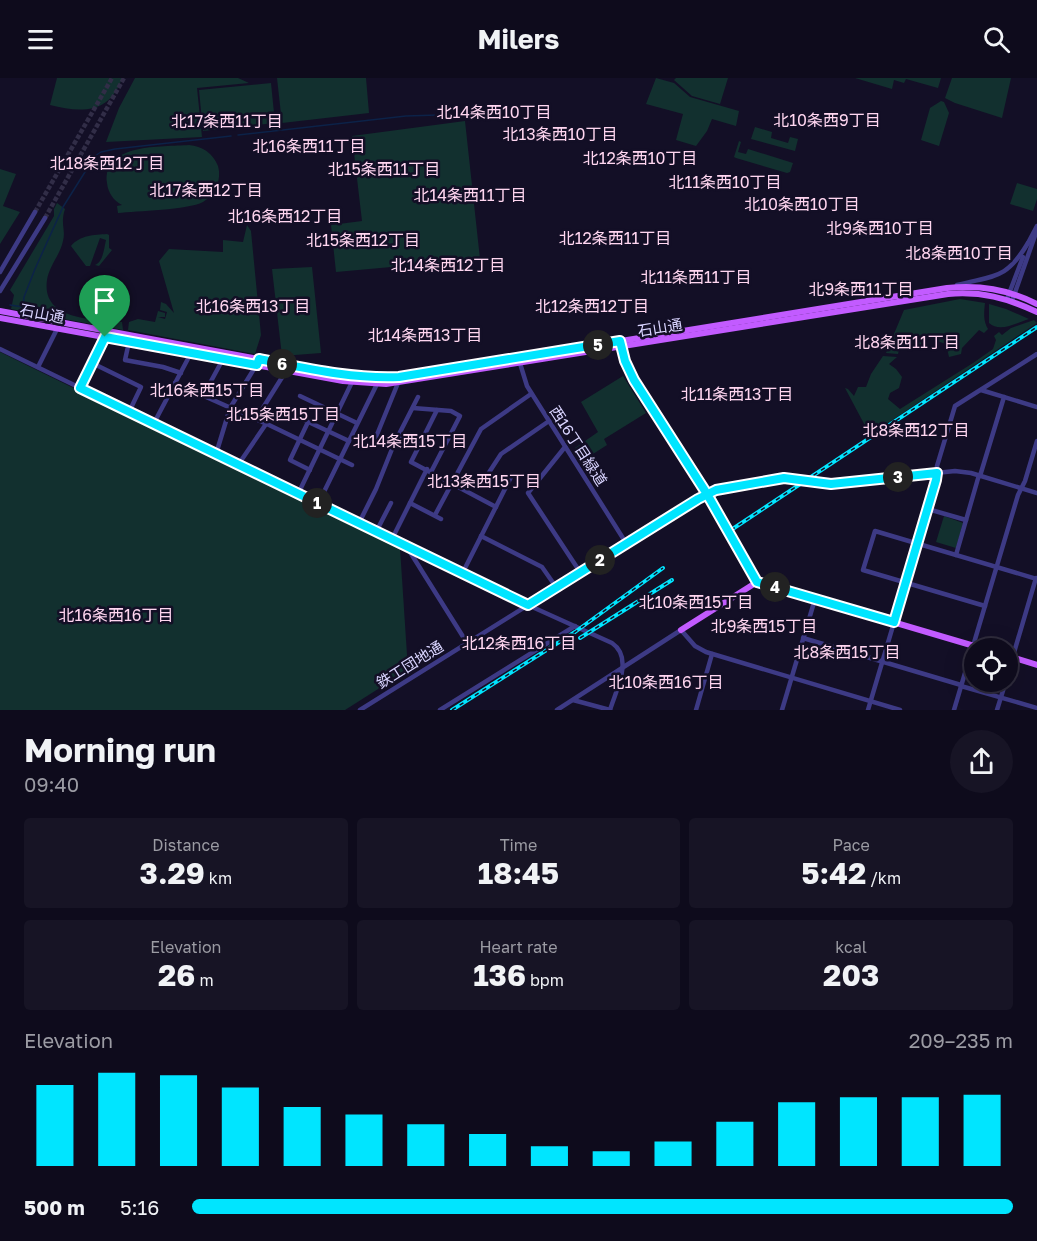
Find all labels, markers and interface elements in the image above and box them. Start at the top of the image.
icon: menu [24,23,57,56]
text: Milers [478,23,559,55]
icon: search [980,23,1013,56]
district label: 北14条西10丁目 [436,102,552,122]
district label: 北10条西9丁目 [773,110,881,130]
district label: 北17条西11丁目 [171,111,283,131]
district label: 北13条西10丁目 [503,124,617,144]
district label: 北16条西11丁目 [253,136,365,156]
district label: 北12条西10丁目 [583,148,697,168]
district label: 北18条西12丁目 [50,153,164,173]
district label: 北15条西11丁目 [328,159,440,179]
district label: 北11条西10丁目 [668,172,782,192]
district label: 北17条西12丁目 [149,180,263,200]
district label: 北14条西11丁目 [413,185,527,205]
district label: 北10条西10丁目 [744,194,860,214]
district label: 北16条西12丁目 [228,206,342,226]
district label: 北9条西10丁目 [826,218,934,238]
district label: 北12条西11丁目 [559,228,671,248]
district label: 北15条西12丁目 [306,230,420,250]
district label: 北8条西10丁目 [905,243,1013,263]
district label: 北14条西12丁目 [391,255,505,275]
district label: 北11条西11丁目 [640,267,752,287]
pin [79,275,130,337]
district label: 北9条西11丁目 [808,279,914,299]
icon: arrive [88,284,121,317]
district label: 北16条西13丁目 [196,296,310,316]
district label: 北12条西12丁目 [535,296,649,316]
street label: 石山通 [18,300,66,326]
street label: 石山通 [636,315,683,339]
district label: 北14条西13丁目 [368,325,482,345]
pin: 5 [583,330,613,360]
district label: 北8条西11丁目 [854,332,960,352]
text: 5 [593,335,603,355]
pin: 6 [267,349,297,379]
text: 6 [277,354,287,374]
district label: 北16条西15丁目 [150,380,264,400]
district label: 北11条西13丁目 [681,384,793,404]
street label: 西16丁目緑道 [546,402,611,489]
district label: 北15条西15丁目 [226,404,340,424]
district label: 北8条西12丁目 [863,420,969,440]
district label: 北14条西15丁目 [353,431,467,451]
pin: 3 [883,462,913,492]
text: 3 [893,467,903,487]
district label: 北13条西15丁目 [427,471,541,491]
pin: 1 [302,488,332,518]
text: 1 [313,493,321,513]
pin: 2 [585,545,615,575]
text: 2 [595,550,605,570]
pin: 4 [760,572,790,602]
text: 4 [770,577,780,597]
district label: 北10条西15丁目 [639,592,753,612]
district label: 北16条西16丁目 [59,605,173,625]
district label: 北9条西15丁目 [711,616,817,636]
district label: 北12条西16丁目 [462,633,576,653]
street label: 鉄工団地通 [373,637,446,692]
map controls [964,638,1018,692]
button: locate [964,638,1018,692]
district label: 北8条西15丁目 [794,642,900,662]
district label: 北10条西16丁目 [608,672,724,692]
text: Morning run [24,730,216,769]
button: share [950,730,1013,793]
text: 09:40 [24,772,79,796]
text: Distance [152,835,219,855]
text: Time [500,835,537,855]
text: Pace [832,835,870,855]
text: 3.29 [140,855,205,891]
text: 18:45 [478,855,559,891]
text: 5:42 [801,855,866,891]
text: km [205,868,232,888]
text: /km [866,868,901,888]
text: Elevation [150,937,221,957]
text: Heart rate [479,937,558,957]
text: kcal [835,937,867,957]
text: 26 [158,957,195,993]
text: 136 [473,957,526,993]
text: 203 [823,957,879,993]
text: m [195,970,214,990]
text: bpm [526,970,564,990]
text: Elevation [24,1028,113,1052]
text: 209–235 m [909,1028,1013,1052]
text: 500 m [24,1195,85,1219]
text: 5:16 [120,1195,159,1219]

